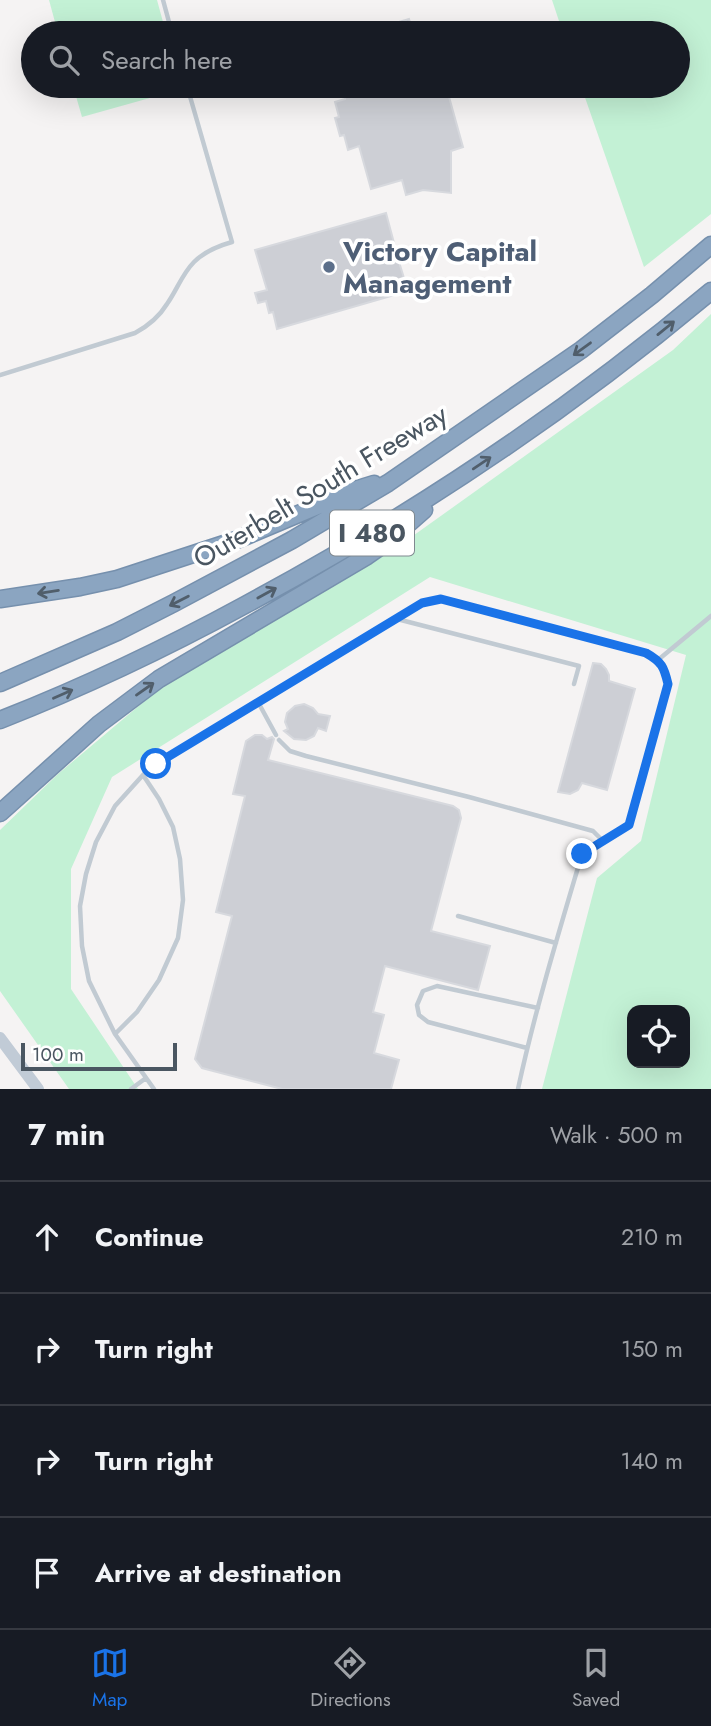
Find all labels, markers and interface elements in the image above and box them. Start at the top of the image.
search box [21,21,690,98]
icon: search [45,41,83,79]
text: Search here [101,41,233,79]
place label: Victory Capital Management [342,231,537,304]
marker: Victory Capital Management [321,259,337,275]
one-way arrow [656,321,674,336]
one-way arrow [572,341,591,356]
street label: Outerbelt South Freeway [185,394,456,579]
one-way arrow [472,456,491,470]
road number: I 480 [330,510,414,555]
one-way arrow [37,586,60,599]
one-way arrow [256,586,277,600]
one-way arrow [169,594,190,608]
one-way arrow [135,682,154,696]
one-way arrow [52,687,73,700]
route start [140,748,171,779]
route end [566,838,597,869]
map controls [627,1005,690,1068]
button: locate [627,1005,690,1068]
scale bar [21,1040,177,1072]
text: 100 m [32,1041,84,1068]
text: 7 min [28,1113,105,1156]
text: Walk · 500 m [550,1118,683,1152]
icon: ahead [28,1218,66,1256]
text: Continue [95,1218,204,1256]
text: 210 m [621,1220,683,1254]
icon: right [28,1330,66,1368]
text: Turn right [95,1330,213,1368]
text: 150 m [621,1332,683,1366]
icon: right [28,1442,66,1480]
text: Turn right [95,1442,213,1480]
text: 140 m [621,1444,683,1478]
icon: arrive [28,1554,66,1592]
text: Arrive at destination [95,1554,342,1592]
tab: Map [91,1644,129,1713]
tab: Directions [310,1644,391,1713]
tab: Saved [572,1644,620,1713]

